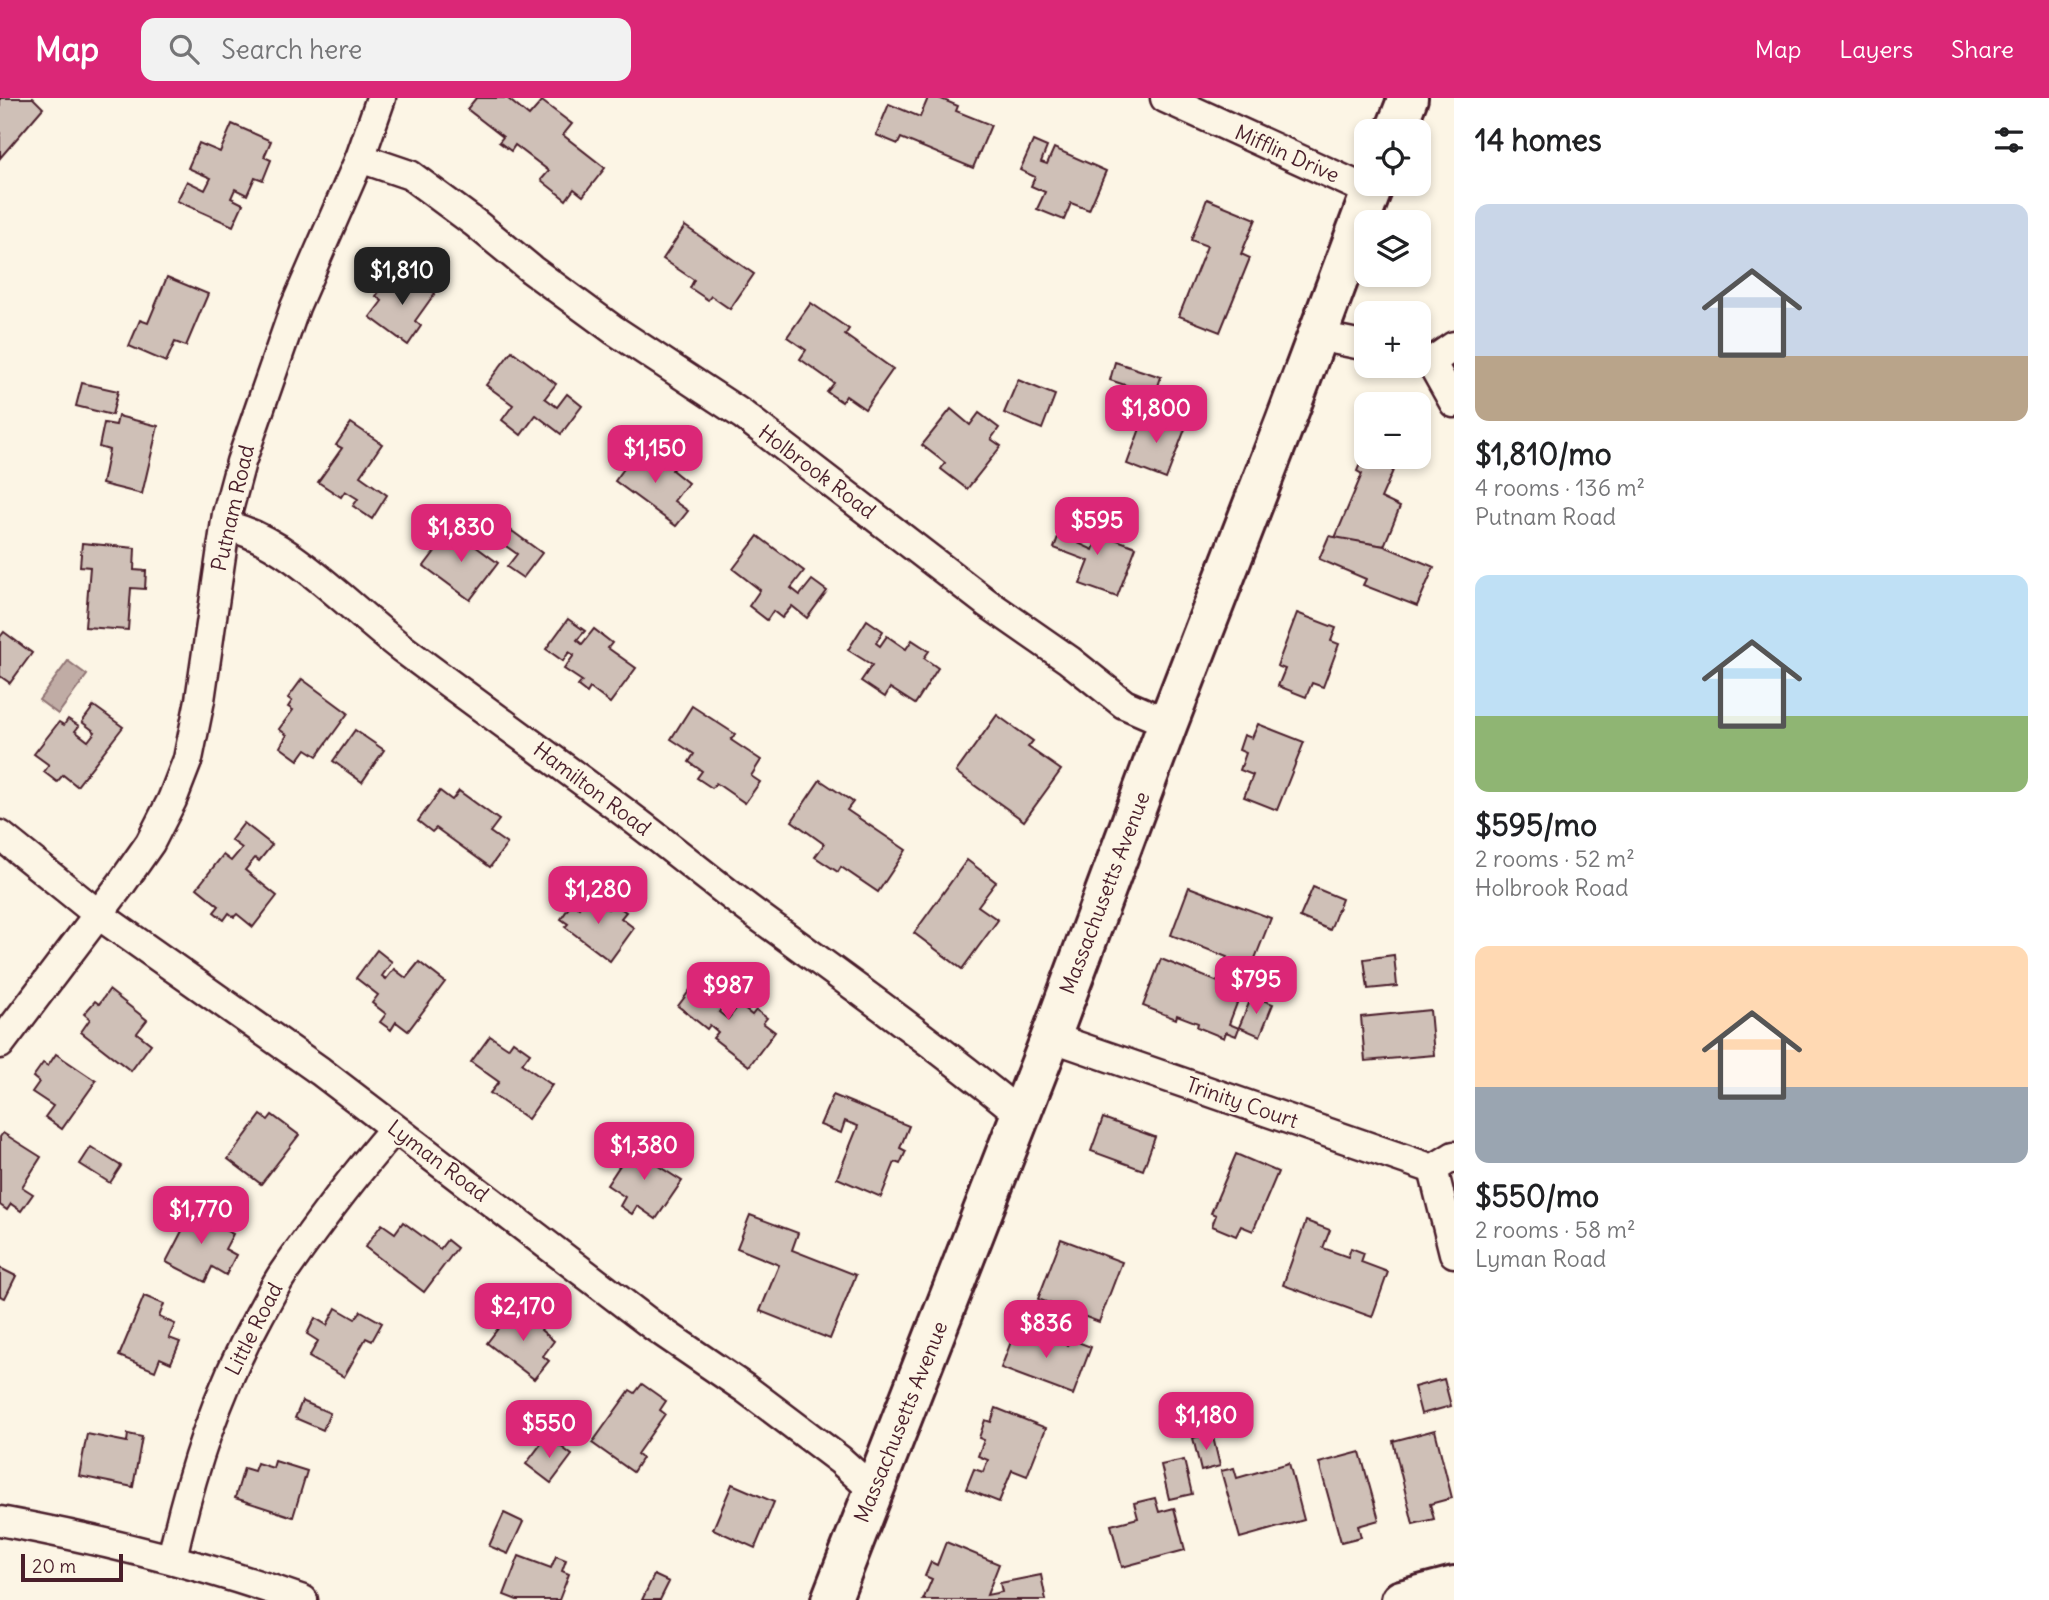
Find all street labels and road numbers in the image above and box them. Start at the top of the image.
street label: Mifflin Drive [1231,119,1344,189]
street label: Holbrook Road [753,419,881,525]
street label: Putnam Road [205,442,260,574]
street label: Hamilton Road [528,736,656,842]
street label: Massachusetts Avenue [1053,788,1156,998]
street label: Trinity Court [1182,1071,1302,1134]
street label: Lyman Road [382,1114,494,1207]
street label: Little Road [219,1278,288,1380]
street label: Massachusetts Avenue [848,1317,953,1526]

